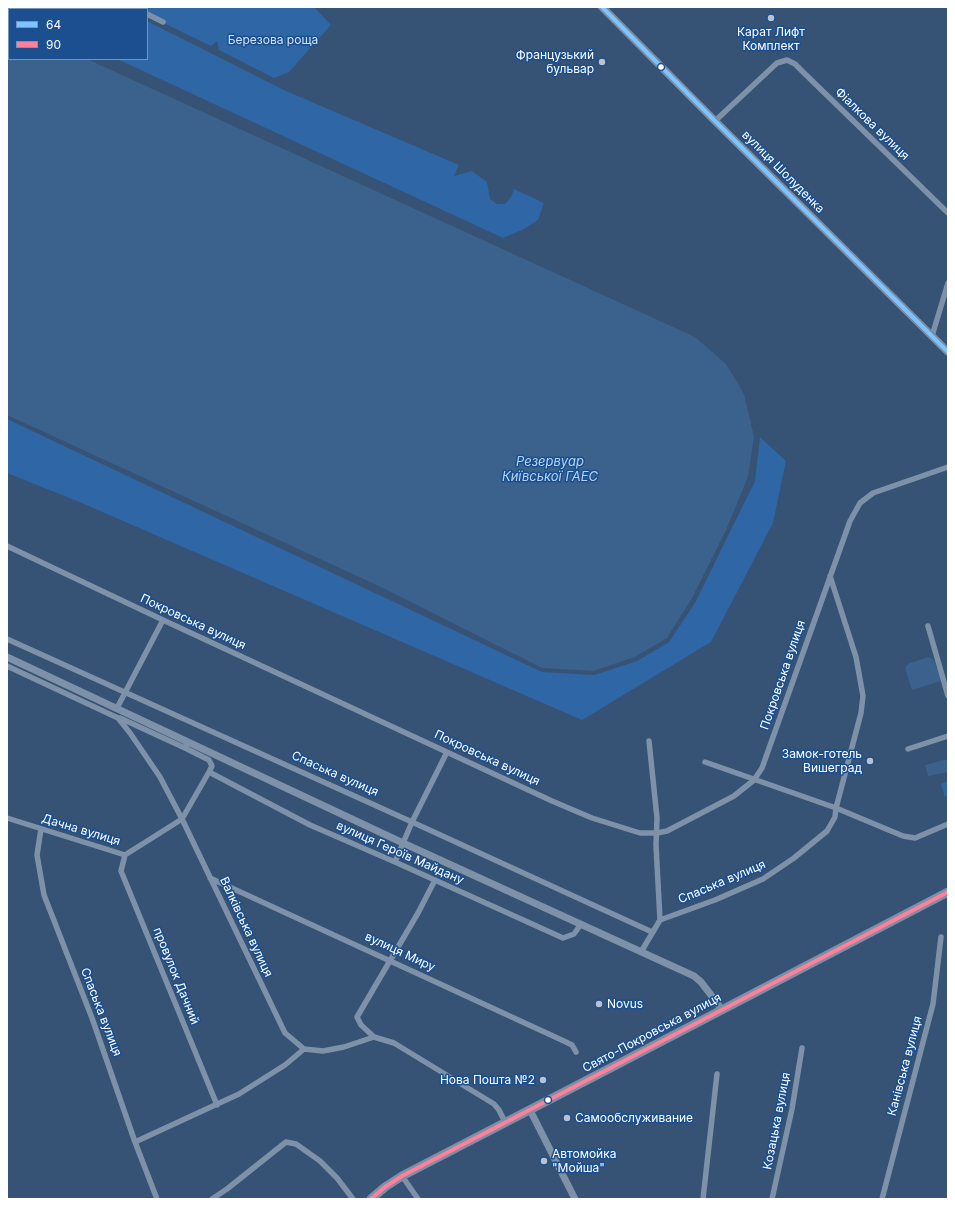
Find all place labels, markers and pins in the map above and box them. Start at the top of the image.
marker: Карат Лифт Комплект [766,13,776,23]
place label: Карат Лифт Комплект [737,25,805,53]
place label: Французький бульвар [516,48,594,76]
marker: Французький бульвар [597,57,607,67]
unlabelled marker [656,62,666,72]
place label: Замок-готель Вишеград [782,747,862,775]
marker: Замок-готель Вишеград [865,756,875,766]
place label: Novus [607,997,643,1011]
marker: Novus [594,999,604,1009]
place label: Нова Пошта №2 [440,1073,535,1087]
marker: Нова Пошта №2 [538,1075,548,1085]
unlabelled marker [543,1095,553,1105]
place label: Самообслуживание [575,1111,693,1125]
marker: Самообслуживание [562,1113,572,1123]
place label: Автомойка "Мойша" [552,1147,616,1175]
marker: Автомойка "Мойша" [539,1156,549,1166]

